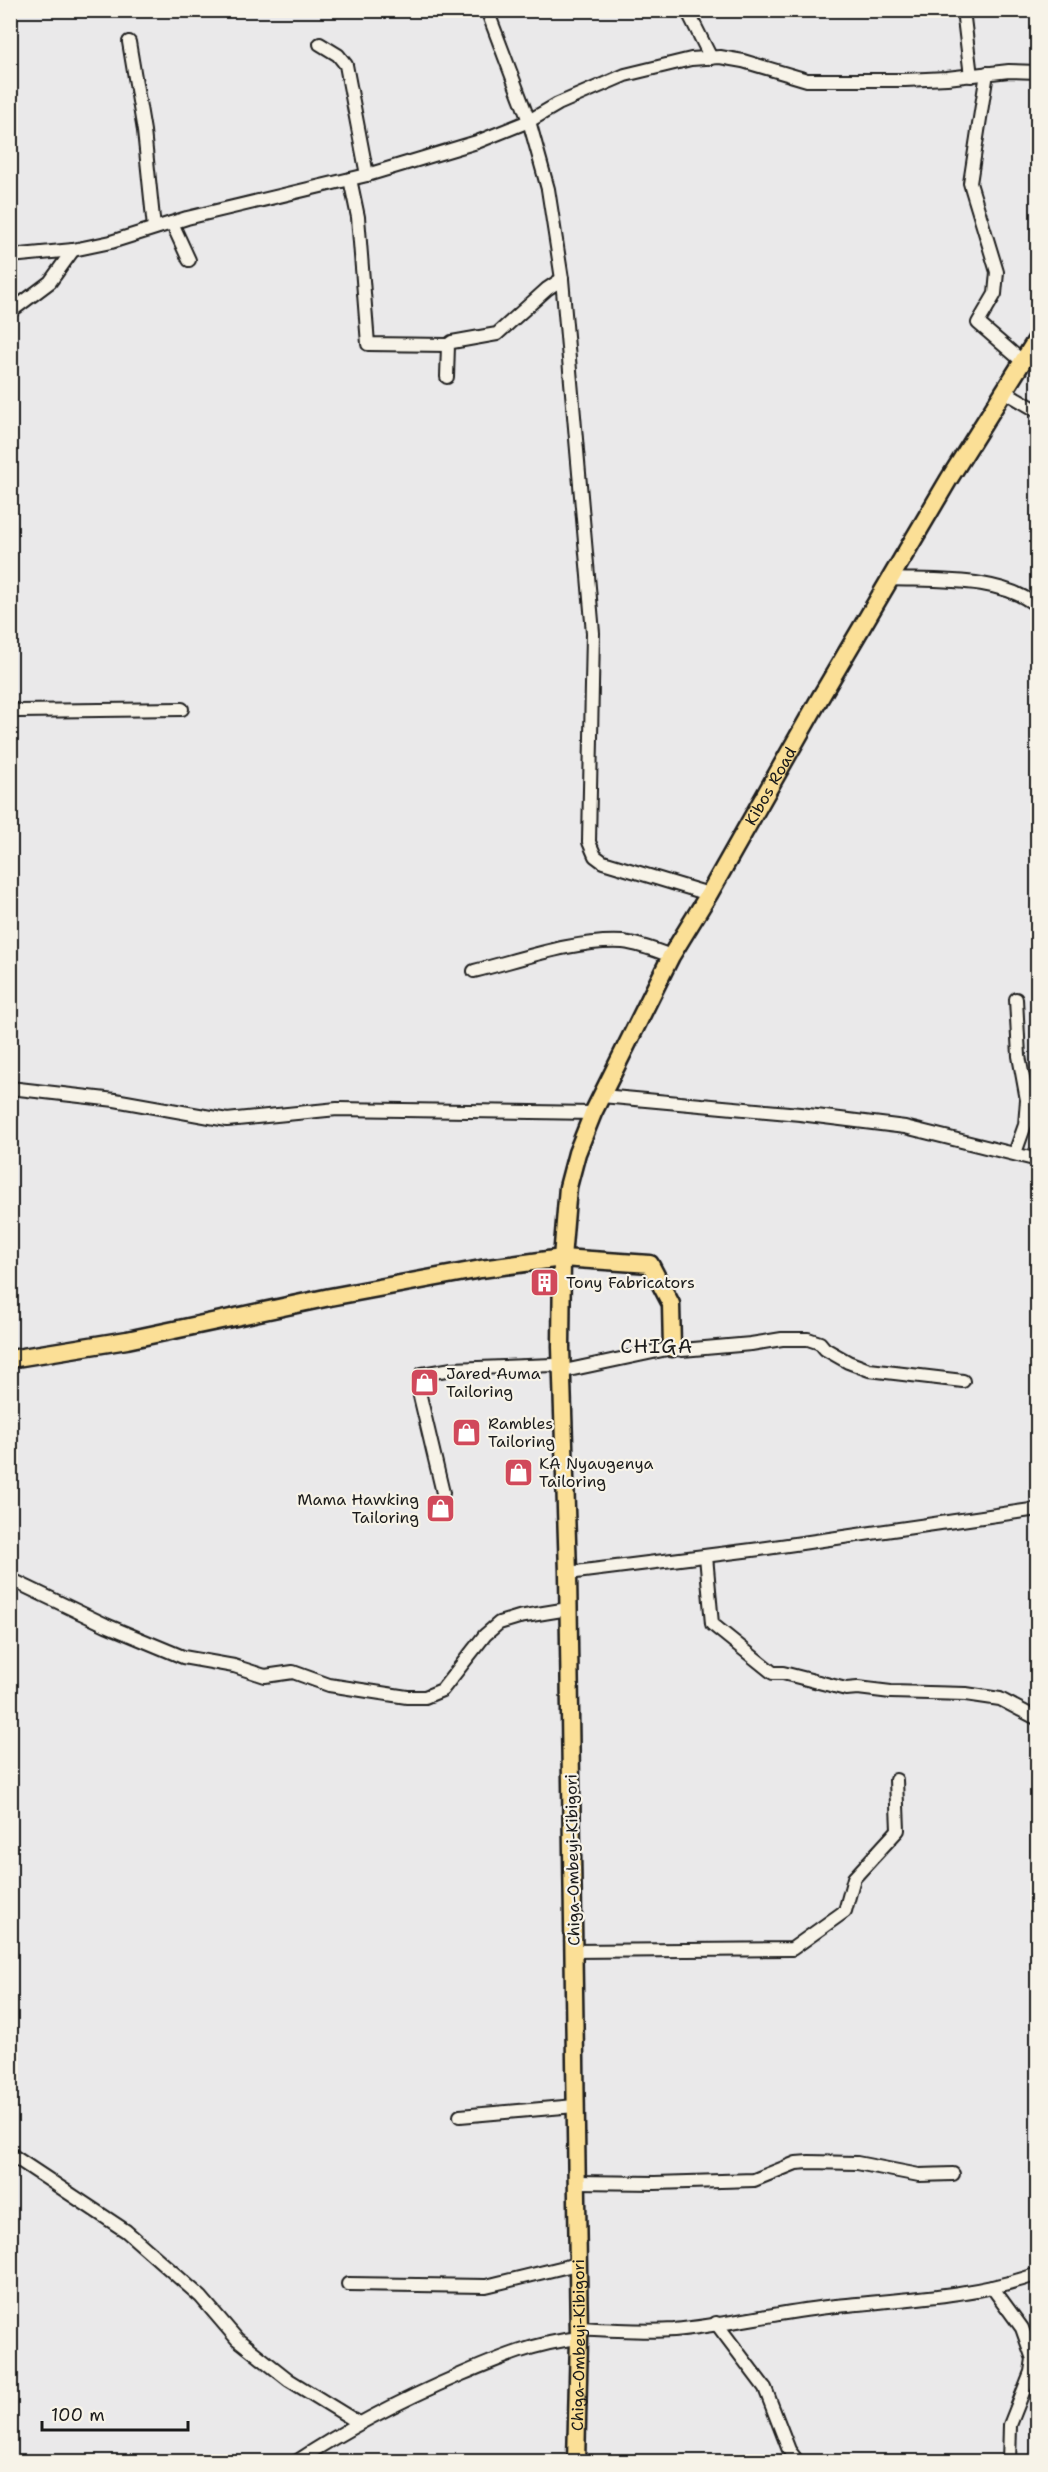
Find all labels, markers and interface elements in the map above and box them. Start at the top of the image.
street label: Kibos Road [740,743,801,829]
building icon: Tony Fabricators [529,1266,561,1298]
place label: Tony Fabricators [566,1272,695,1293]
district label: CHIGA [620,1333,694,1359]
place label: Jared Auma Tailoring [446,1363,541,1402]
shop icon: Jared Auma Tailoring [409,1366,441,1398]
place label: Rambles Tailoring [488,1413,555,1452]
shop icon: Rambles Tailoring [451,1416,483,1448]
place label: KA Nyaugenya Tailoring [539,1453,653,1492]
shop icon: KA Nyaugenya Tailoring [502,1456,534,1488]
place label: Mama Hawking Tailoring [297,1489,419,1528]
shop icon: Mama Hawking Tailoring [424,1492,456,1524]
street label: Chiga-Ombeyi-Kibigori [561,1774,584,1946]
street label: Chiga-Ombeyi-Kibigori [567,2259,590,2431]
scale bar [42,2394,188,2432]
text: 100 m [51,2403,105,2427]

